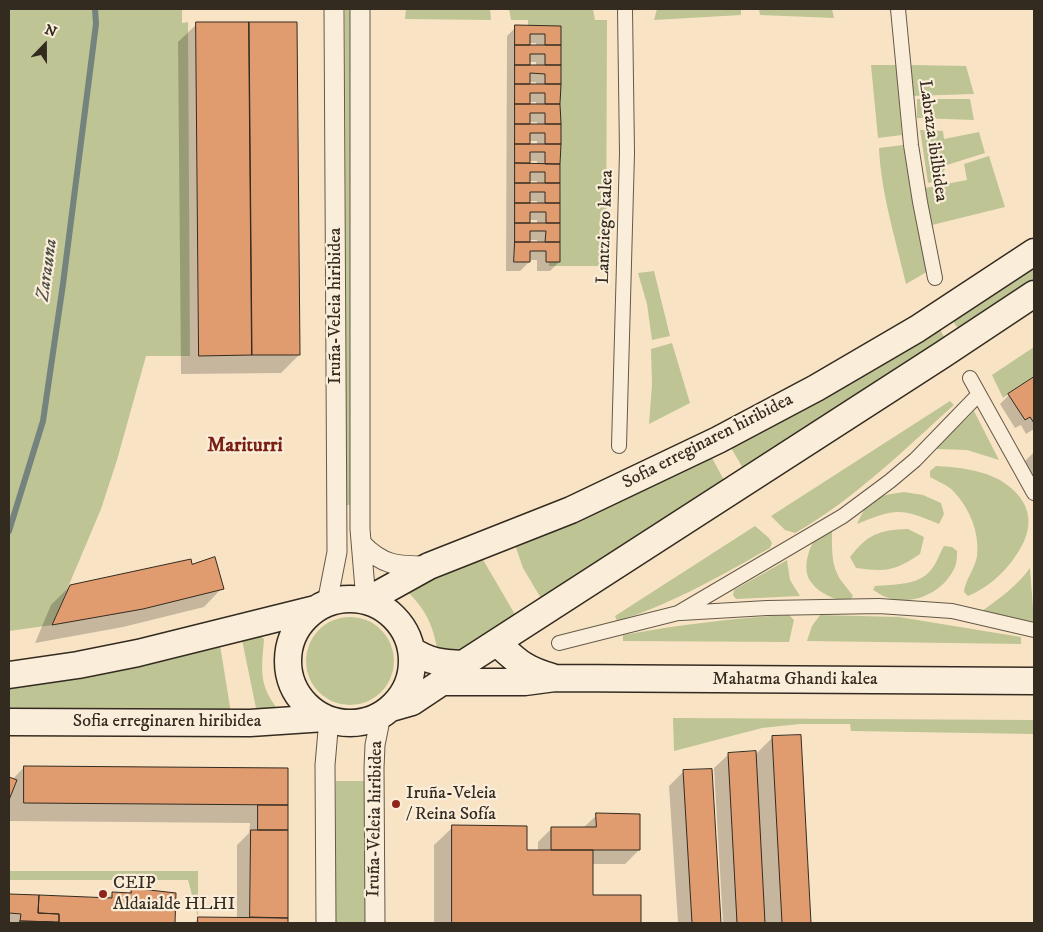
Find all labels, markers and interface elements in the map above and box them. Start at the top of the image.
north arrow [20,20,70,70]
text: N [42,21,59,42]
street label: Labraza ibilbidea [913,79,951,203]
street label: Lantziego kalea [593,170,619,284]
street label: Iruña-Veleia hiribidea [325,228,347,384]
water label: Zarauna [32,238,64,302]
street label: Sofia erreginaren hiribidea [619,390,797,494]
district label: Mariturri [207,435,283,459]
street label: Mahatma Ghandi kalea [712,669,878,691]
street label: Sofia erreginaren hiribidea [73,711,261,733]
street label: Iruña-Veleia hiribidea [364,741,388,897]
place label: Iruña-Veleia / Reina Sofía [406,783,496,826]
marker: Iruña-Veleia / Reina Sofía [390,798,402,810]
place label: CEIP Aldaialde HLHI [113,873,235,916]
marker: CEIP Aldaialde HLHI [97,888,109,900]

